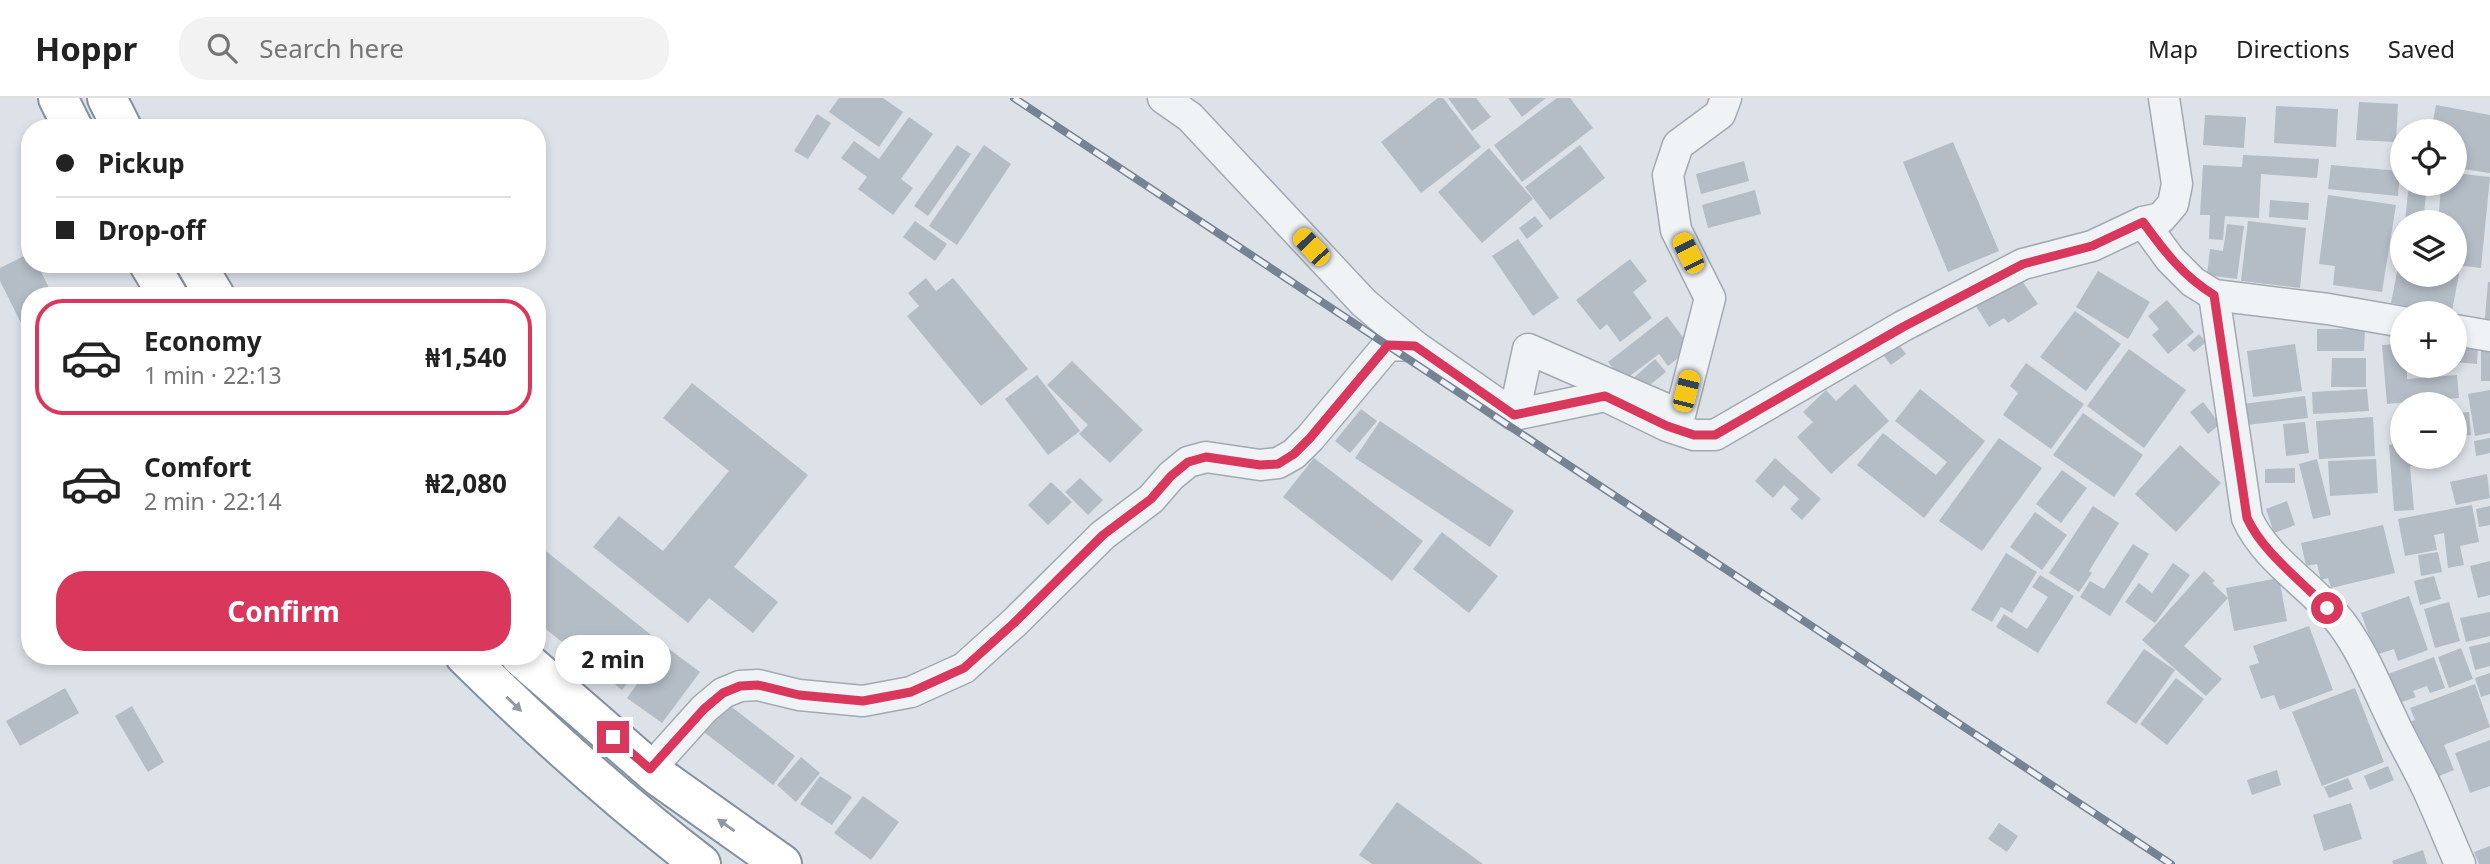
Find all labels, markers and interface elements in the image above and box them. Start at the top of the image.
search box [179,17,669,80]
text: Hoppr [35,26,137,71]
icon: search [203,29,241,67]
text: Search here [259,30,404,66]
text: Map [2148,32,2198,65]
text: Directions [2236,32,2350,65]
text: Saved [2388,32,2455,65]
map controls [2390,119,2467,469]
button: locate [2390,119,2467,196]
text: Pickup [98,145,185,181]
button: layers [2390,210,2467,287]
text: Drop-off [98,212,205,248]
car [1289,224,1334,270]
car [1670,230,1707,276]
button: + [2390,301,2467,378]
text: Economy [144,323,262,359]
icon: car [60,326,123,389]
text: ₦1,540 [425,339,507,375]
text: 1 min · 22:13 [144,359,282,391]
car [1671,368,1702,414]
button: − [2390,392,2467,469]
text: Comfort [144,449,252,485]
icon: car [60,452,123,515]
text: ₦2,080 [425,465,507,501]
text: 2 min · 22:14 [144,485,282,517]
button: Confirm [56,571,511,651]
route start [2311,592,2343,624]
callout: 2 min [555,636,671,684]
text: 2 min [581,643,645,675]
one-way arrow [505,695,521,712]
route end [597,721,629,753]
one-way arrow [717,818,735,832]

